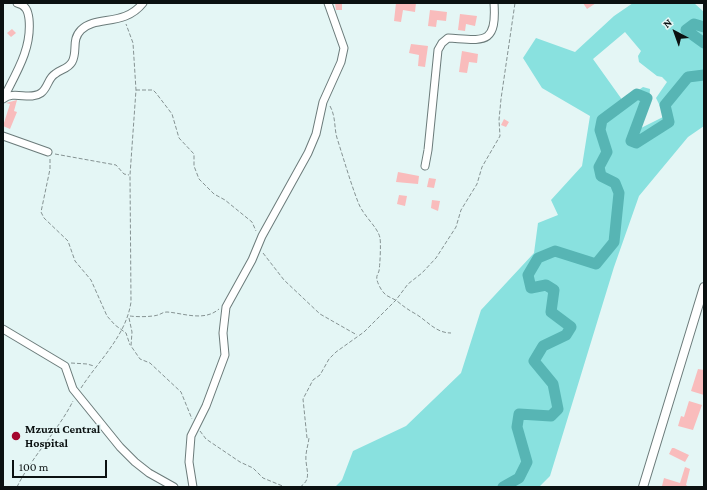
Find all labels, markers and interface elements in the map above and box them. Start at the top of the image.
north arrow [655,12,695,52]
text: N [660,16,674,30]
place label: Mzuzu Central Hospital [25,422,100,450]
marker: Mzuzu Central Hospital [10,430,22,442]
scale bar [14,452,109,478]
text: 100 m [19,460,48,474]

